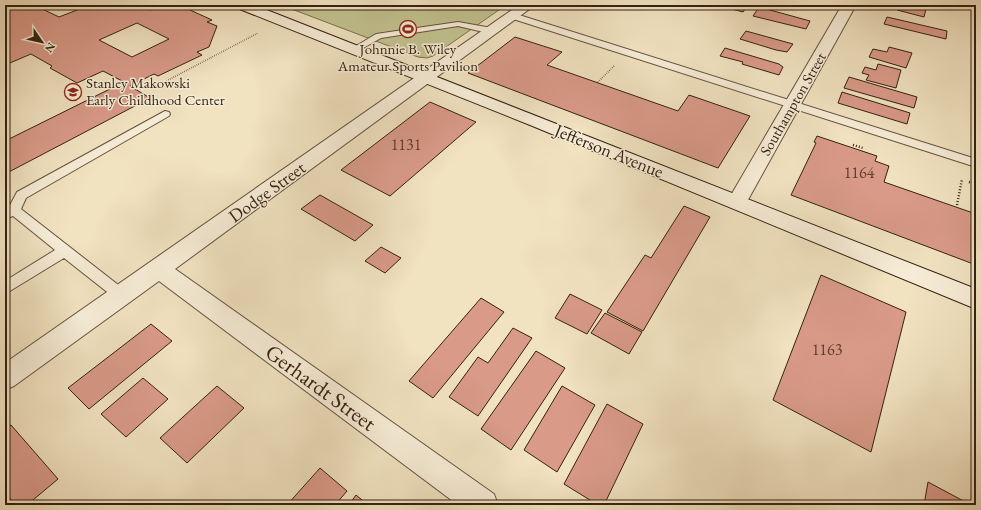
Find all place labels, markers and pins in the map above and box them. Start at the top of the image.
sports icon: Johnnie B. Wiley Amateur Sports Pavilion [398,19,418,39]
place label: Johnnie B. Wiley Amateur Sports Pavilion [337,39,478,75]
place label: Stanley Makowski Early Childhood Center [86,73,225,109]
school or university icon: Stanley Makowski Early Childhood Center [63,82,83,102]

